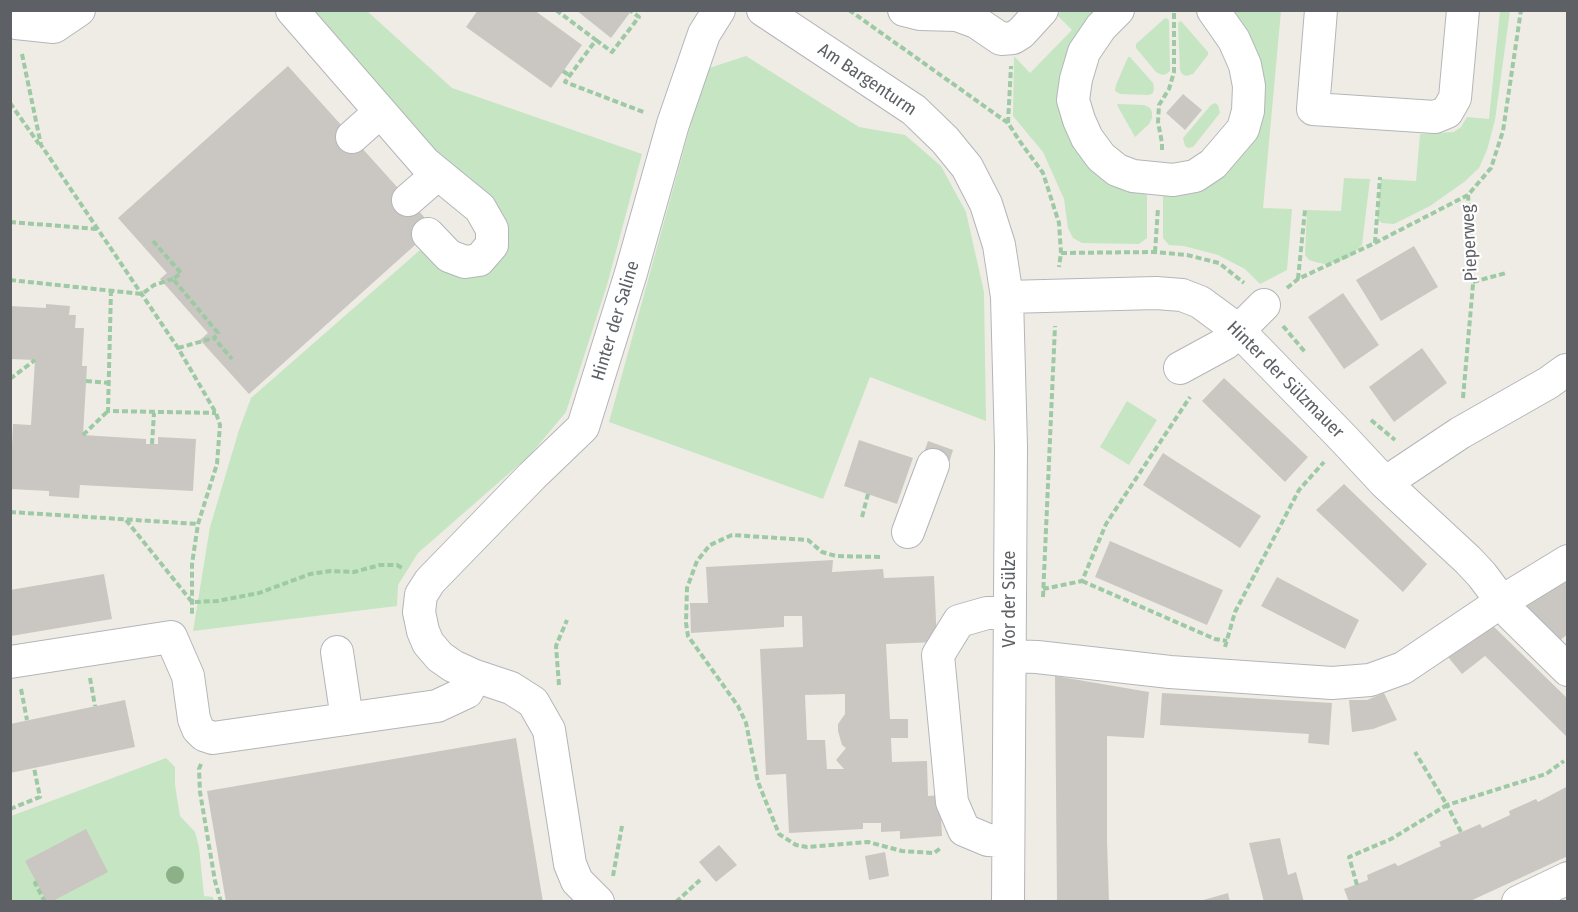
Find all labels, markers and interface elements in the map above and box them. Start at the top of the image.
street label: Am Bargenturm [814,39,920,121]
street label: Pieperweg [1457,204,1483,282]
street label: Hinter der Saline [588,258,644,384]
street label: Hinter der Sülzmauer [1222,317,1348,443]
street label: Vor der Sülze [999,551,1021,647]

